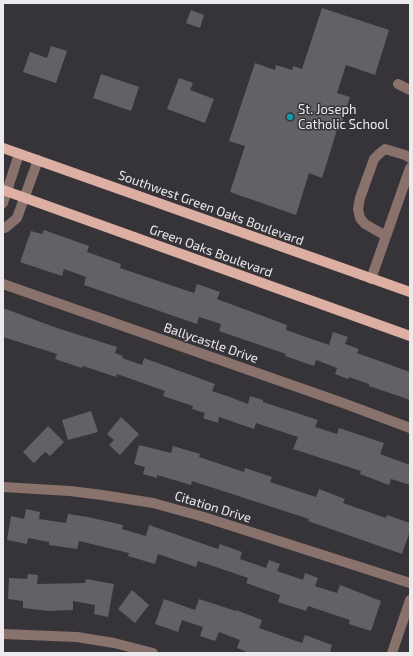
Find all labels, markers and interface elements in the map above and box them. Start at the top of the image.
place label: St. Joseph Catholic School [298,102,389,133]
marker: St. Joseph Catholic School [285,112,295,122]
street label: Southwest Green Oaks Boulevard [116,167,306,249]
street label: Green Oaks Boulevard [147,221,275,281]
street label: Ballycastle Drive [162,319,260,367]
street label: Citation Drive [173,488,253,526]

